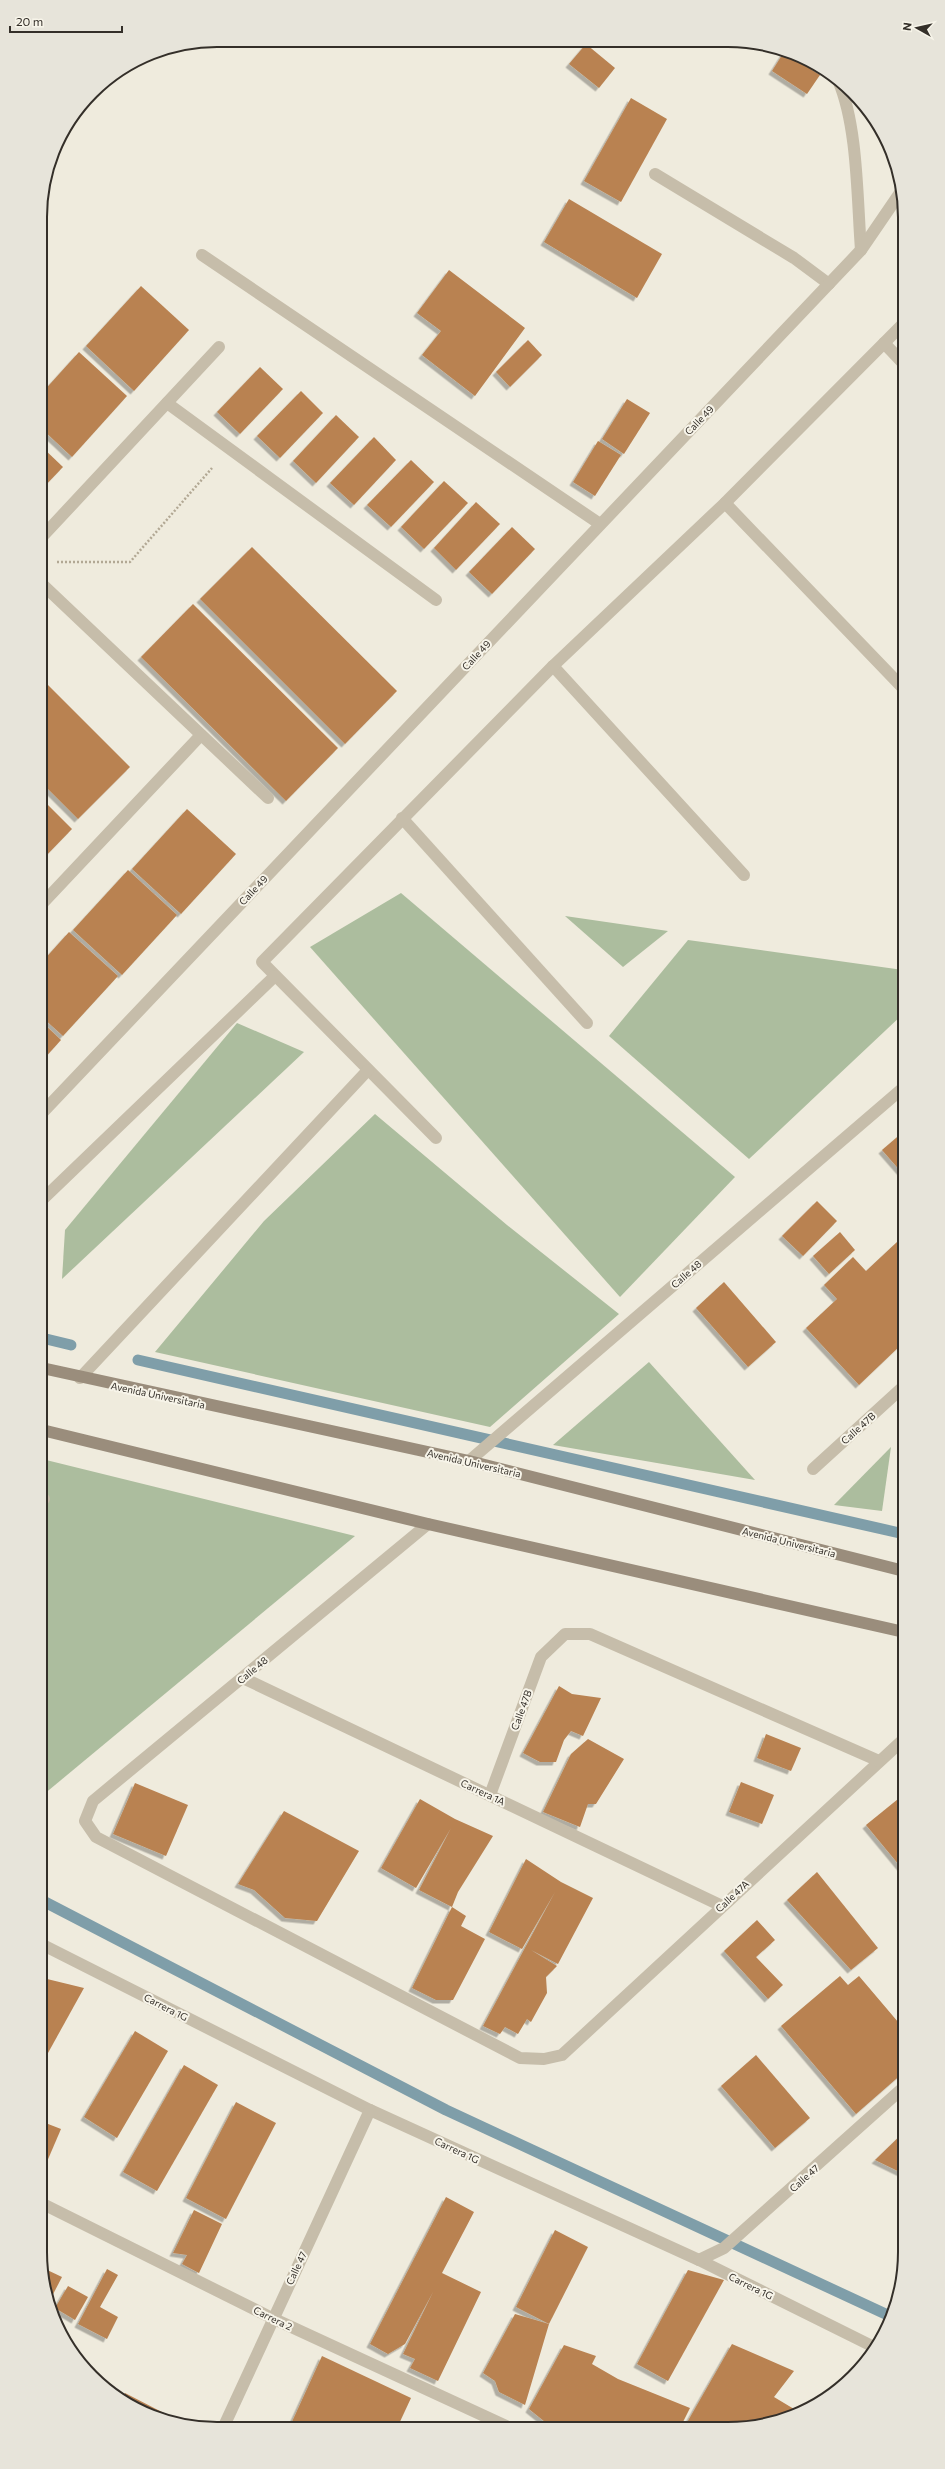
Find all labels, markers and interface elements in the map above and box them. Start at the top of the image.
scale bar [10,8,122,34]
north arrow [897,8,937,48]
text: 20 m [16,14,43,28]
text: N [900,22,914,32]
street label: Calle 49 [682,403,716,437]
street label: Calle 49 [459,638,493,672]
street label: Calle 49 [236,873,270,907]
street label: Calle 48 [668,1258,704,1290]
street label: Avenida Universitaria [110,1379,206,1411]
street label: Calle 47B [838,1409,878,1446]
street label: Avenida Universitaria [426,1446,522,1480]
street label: Avenida Universitaria [741,1525,837,1559]
street label: Calle 48 [234,1654,270,1686]
street label: Calle 47B [508,1688,534,1732]
street label: Carrera 1A [459,1777,507,1807]
street label: Calle 47A [713,1877,751,1915]
street label: Carrera 1G [142,1991,190,2023]
street label: Carrera 1G [433,2134,481,2166]
street label: Calle 47 [787,2162,821,2194]
street label: Calle 47 [283,2249,309,2287]
street label: Carrera 1G [727,2270,775,2302]
street label: Carrera 2 [252,2303,295,2333]

